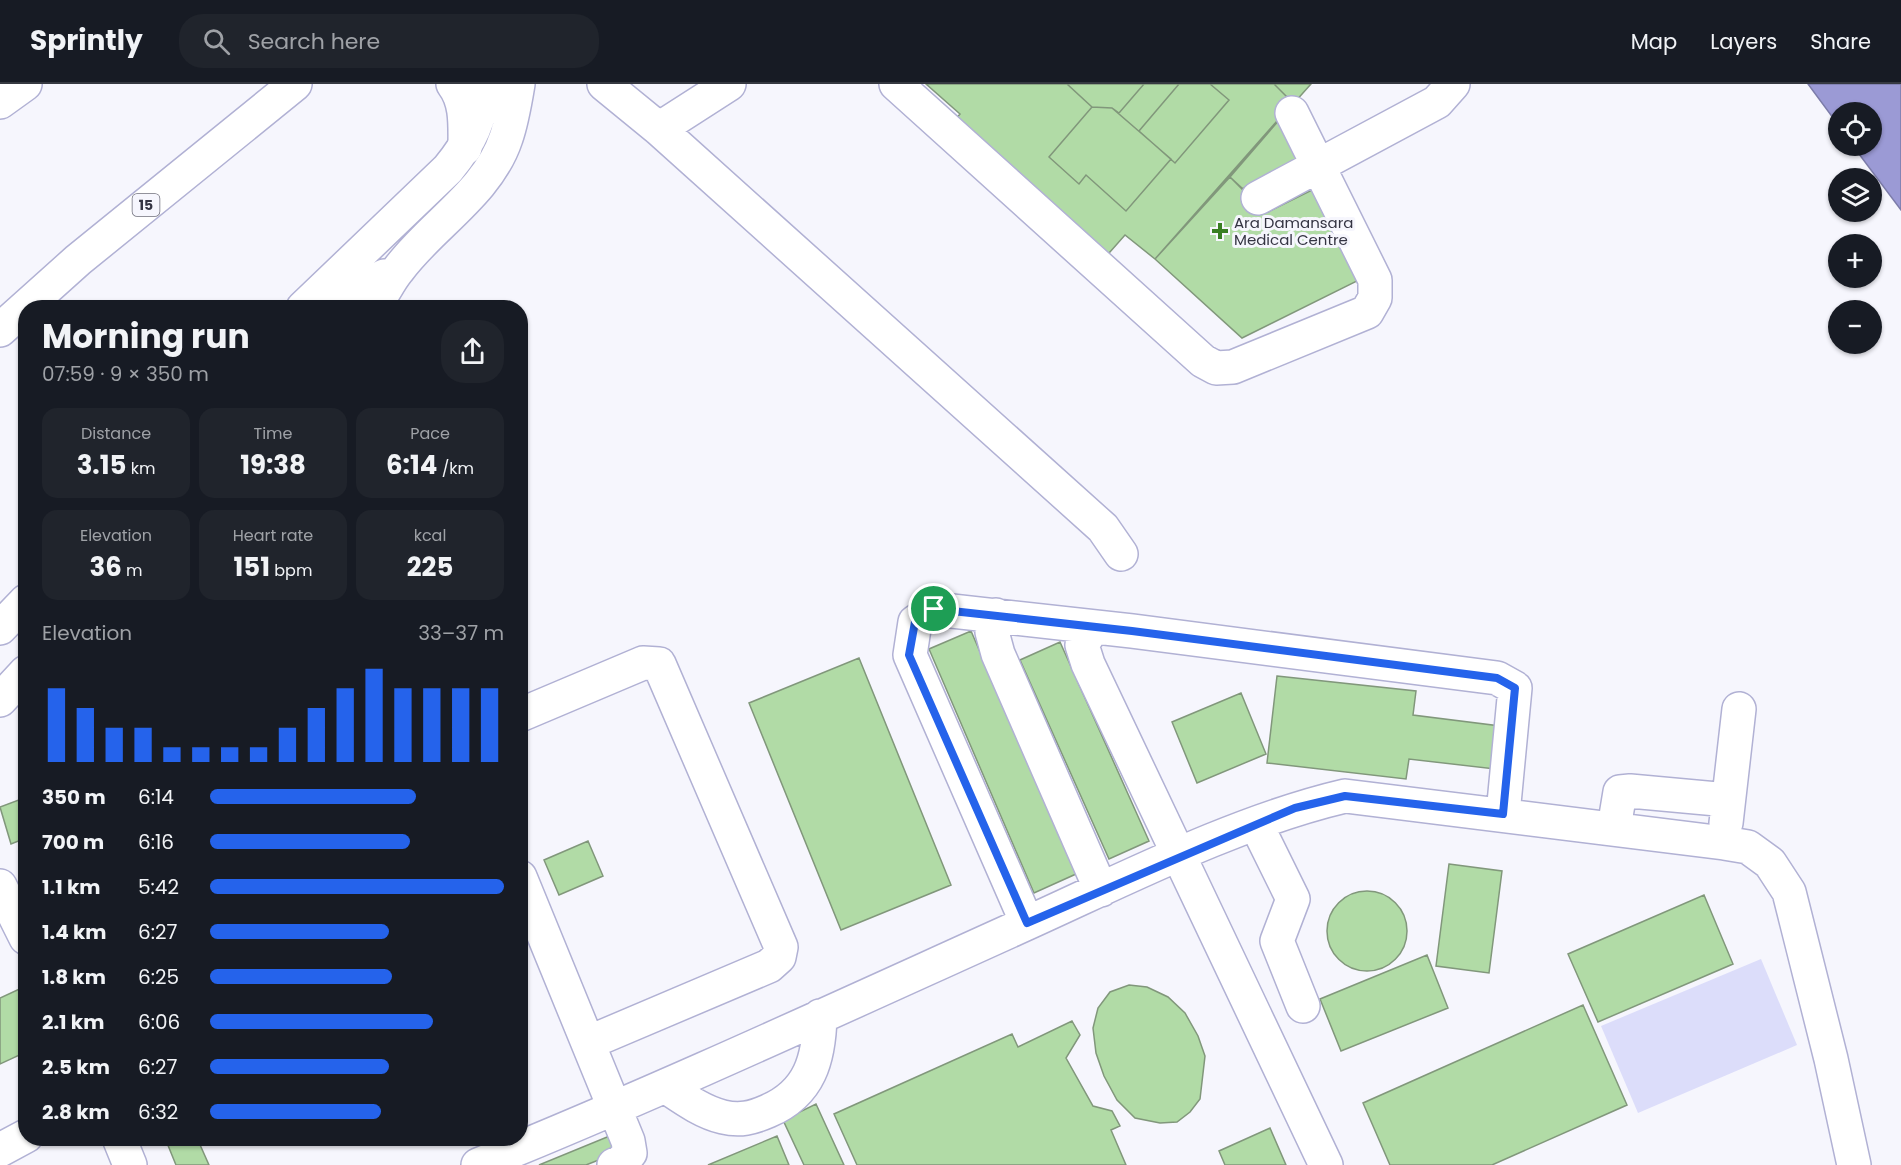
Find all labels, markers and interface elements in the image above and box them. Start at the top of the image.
search box [179,14,599,68]
text: Sprintly [30,21,143,60]
icon: search [200,25,233,58]
text: Search here [248,26,380,57]
text: Map [1631,27,1677,56]
text: Layers [1710,27,1777,56]
text: Share [1810,27,1871,56]
map controls [1828,102,1882,354]
button: locate [1828,102,1882,156]
button: layers [1828,168,1882,222]
road number: 15 [132,194,160,216]
place label: Ara Damansara Medical Centre [1234,212,1354,250]
marker: Ara Damansara Medical Centre [1211,222,1229,240]
button: + [1828,234,1882,288]
button: − [1828,300,1882,354]
text: Morning run [42,313,250,360]
button: share [441,320,504,383]
text: 07:59 · 9 × 350 m [42,360,209,388]
text: Distance [81,422,151,445]
text: Time [254,422,293,445]
text: Pace [410,422,450,445]
text: 3.15 [77,447,126,483]
text: 19:38 [240,447,306,483]
text: 6:14 [386,447,437,483]
text: km [126,457,155,480]
text: /km [437,457,474,480]
text: Elevation [80,524,152,547]
text: Heart rate [233,524,313,547]
text: kcal [414,524,446,547]
text: 36 [89,549,122,585]
text: 151 [234,549,270,585]
text: 225 [407,549,453,585]
text: m [122,559,143,582]
text: bpm [270,559,312,582]
pin [908,583,959,634]
icon: arrive [917,592,950,625]
text: Elevation [42,619,132,647]
text: 33–37 m [418,619,504,647]
text: 350 m [42,783,106,811]
text: 6:14 [138,783,174,811]
text: 700 m [42,828,104,856]
text: 6:16 [138,828,174,856]
text: 1.1 km [42,873,100,901]
text: 5:42 [138,873,179,901]
text: 1.4 km [42,918,106,946]
text: 6:27 [138,918,177,946]
text: 1.8 km [42,963,106,991]
text: 6:25 [138,963,179,991]
text: 2.1 km [42,1008,104,1036]
text: 6:06 [138,1008,180,1036]
text: 2.5 km [42,1053,110,1081]
text: 6:27 [138,1053,177,1081]
text: 2.8 km [42,1098,110,1126]
text: 6:32 [138,1098,178,1126]

